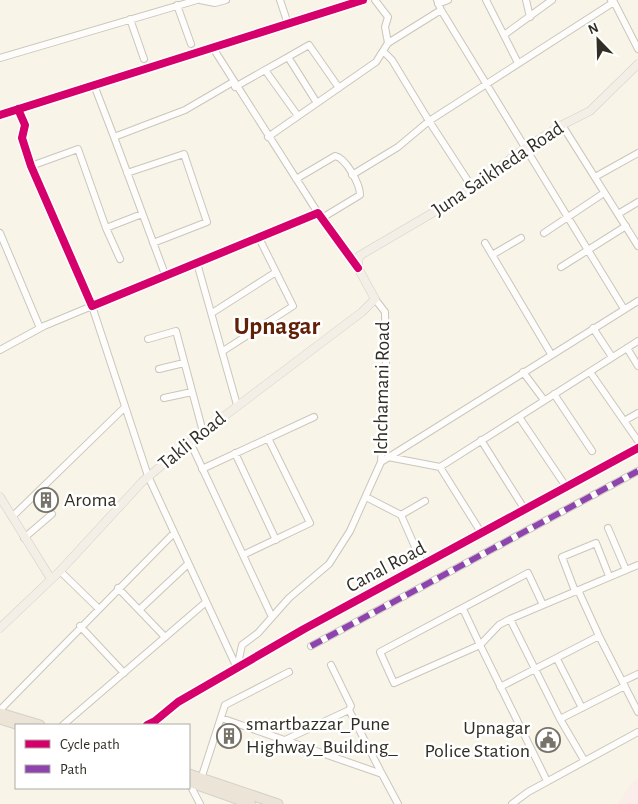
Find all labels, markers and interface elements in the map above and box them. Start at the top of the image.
north arrow [573,15,623,65]
text: N [586,21,601,37]
street label: Juna Saikheda Road [429,118,567,220]
district label: Upnagar [234,314,320,339]
street label: Ichchamani Road [371,321,393,455]
street label: Takli Road [155,408,229,474]
building icon: Aroma [33,487,59,513]
place label: Aroma [64,490,117,510]
street label: Canal Road [343,538,429,596]
place label: smartbazzar_Pune Highway_Building_ [246,714,399,757]
place label: Upnagar Police Station [424,718,531,761]
building icon: smartbazzar_Pune Highway_Building_ [216,723,242,749]
legend [15,724,190,789]
public building icon: Upnagar Police Station [535,727,561,753]
text: Cycle path [60,737,120,752]
text: Path [60,762,87,777]

